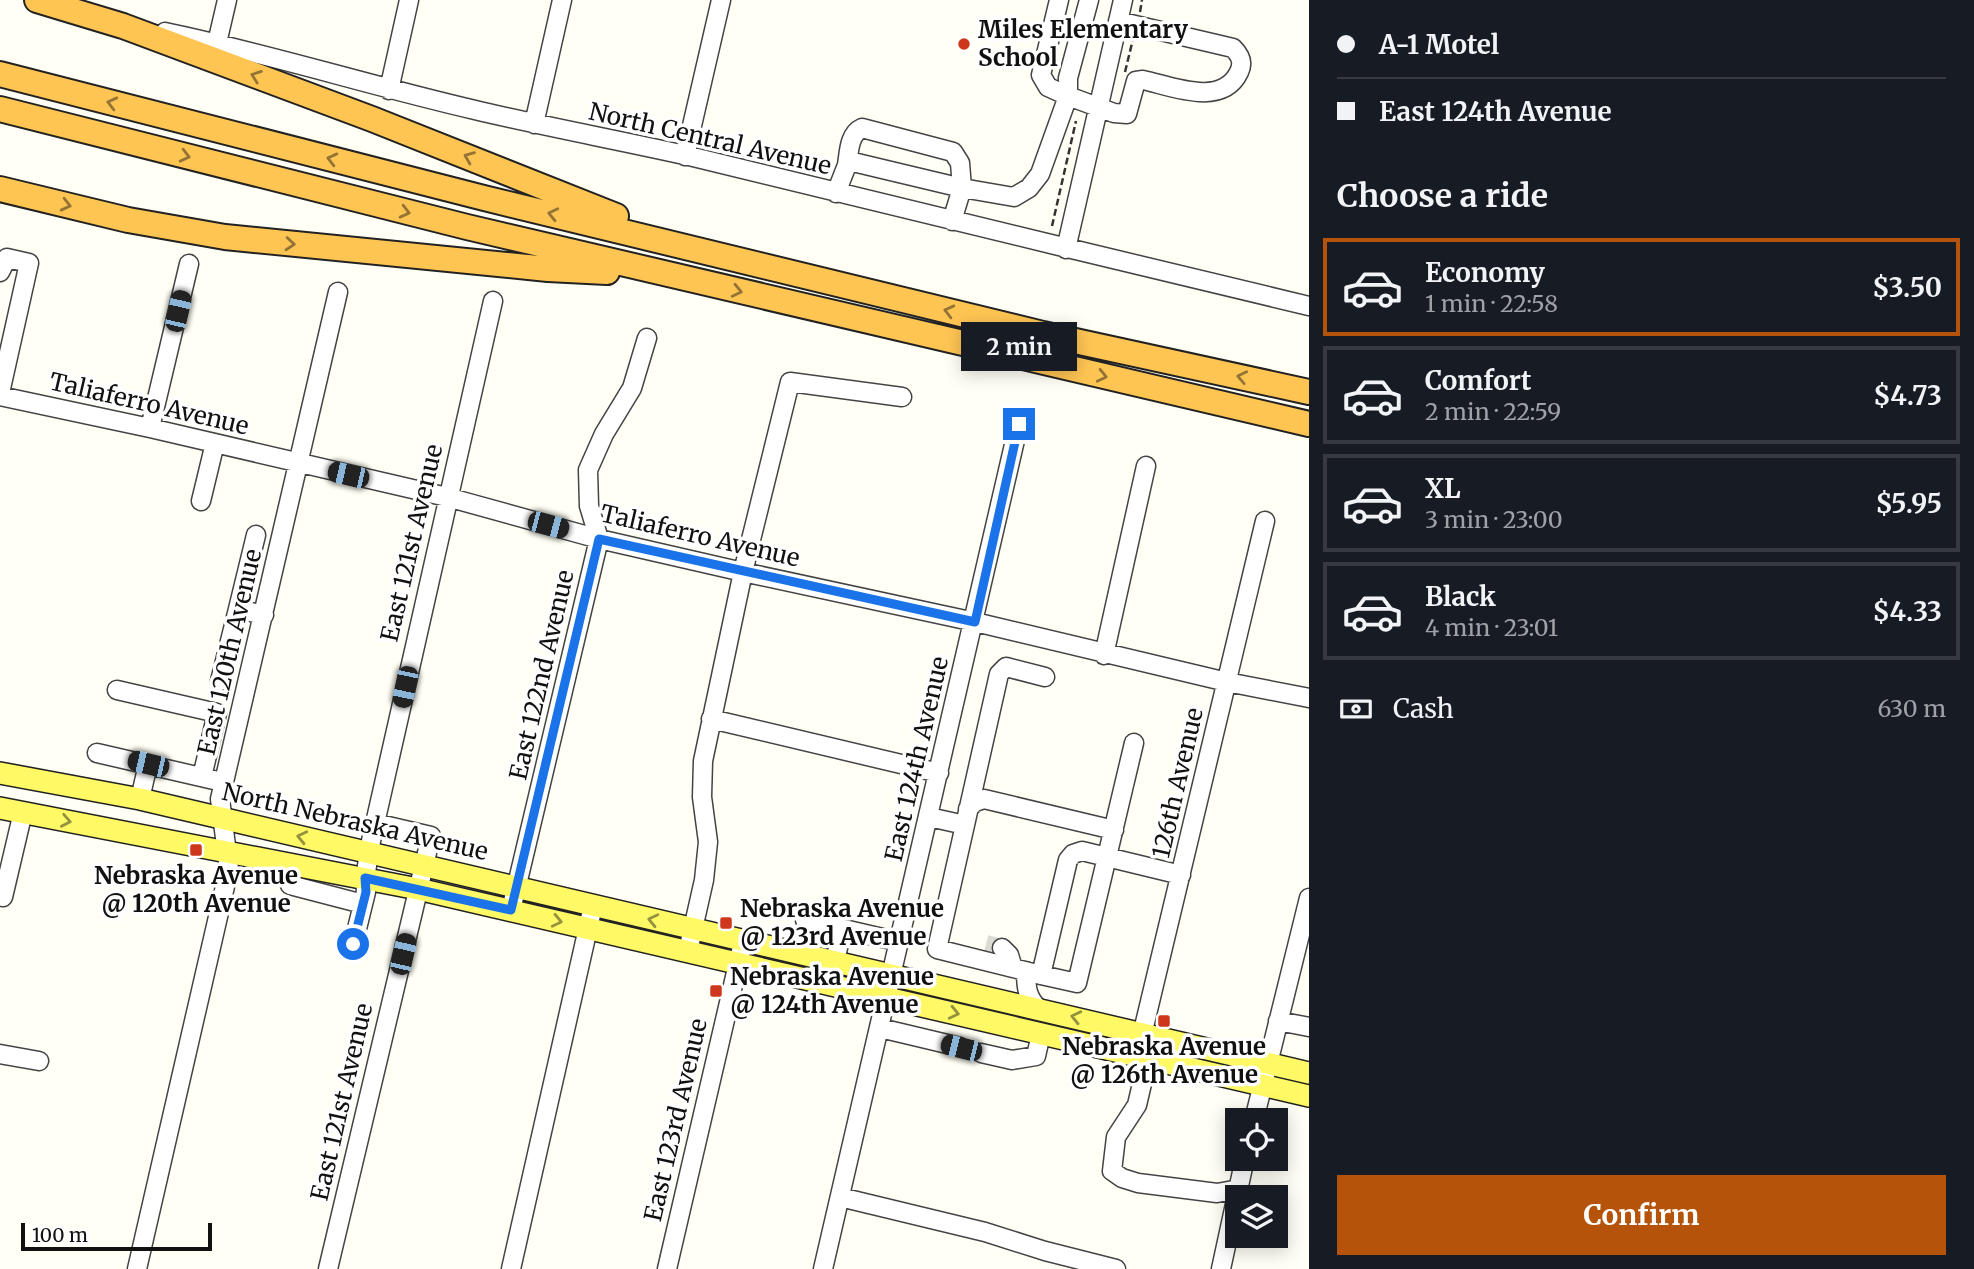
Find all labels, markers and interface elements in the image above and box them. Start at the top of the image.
place label: Miles Elementary School [978,14,1189,73]
text: A-1 Motel [1379,28,1499,61]
marker: Miles Elementary School [956,36,972,52]
one-way arrow [251,70,263,84]
text: East 124th Avenue [1379,95,1612,128]
street label: North Central Avenue [586,96,834,181]
one-way arrow [106,97,118,111]
one-way arrow [179,148,191,162]
one-way arrow [463,151,476,165]
one-way arrow [326,153,338,167]
text: Choose a ride [1337,176,1548,216]
one-way arrow [60,197,72,211]
one-way arrow [399,204,411,218]
one-way arrow [547,208,559,222]
one-way arrow [285,236,296,251]
icon: car [1341,256,1404,319]
text: Economy [1425,256,1545,289]
text: $3.50 [1872,271,1942,304]
one-way arrow [731,283,743,297]
car [164,288,193,334]
text: 1 min · 22:58 [1425,289,1558,318]
one-way arrow [943,305,955,319]
callout: 2 min [961,322,1077,372]
text: 2 min [986,332,1052,361]
icon: car [1341,364,1404,427]
text: Comfort [1425,364,1531,397]
street label: Taliaferro Avenue [46,366,252,442]
one-way arrow [1096,368,1108,382]
one-way arrow [1236,371,1248,386]
text: $4.73 [1873,379,1942,412]
text: 2 min · 22:59 [1425,397,1561,426]
route end [1003,408,1035,440]
street label: East 121st Avenue [374,441,449,645]
car [326,460,371,490]
icon: car [1341,472,1404,535]
text: XL [1425,472,1461,505]
text: $5.95 [1876,487,1942,520]
street label: Taliaferro Avenue [597,498,803,574]
text: 3 min · 23:00 [1425,505,1563,534]
car [525,509,572,541]
street label: East 120th Avenue [191,546,268,758]
street label: East 122nd Avenue [502,567,581,783]
icon: car [1341,580,1404,643]
text: Black [1425,580,1496,613]
text: $4.33 [1873,595,1942,628]
text: 4 min · 23:01 [1425,613,1558,642]
street label: East 124th Avenue [878,653,955,864]
car [391,664,420,710]
icon: cash [1337,690,1375,728]
text: Cash [1393,692,1454,725]
text: 630 m [1878,694,1946,723]
street label: 126th Avenue [1145,705,1210,861]
car [126,749,171,779]
street label: North Nebraska Avenue [219,776,491,867]
one-way arrow [60,812,72,827]
one-way arrow [296,830,308,845]
marker: Nebraska Avenue @ 120th Avenue [188,842,204,858]
place label: Nebraska Avenue @ 120th Avenue [94,860,298,919]
place label: Nebraska Avenue @ 123rd Avenue [740,893,944,952]
one-way arrow [550,912,562,927]
one-way arrow [647,913,659,928]
marker: Nebraska Avenue @ 123rd Avenue [718,915,734,931]
route start [337,928,369,960]
car [389,931,418,977]
place label: Nebraska Avenue @ 124th Avenue [730,961,934,1020]
marker: Nebraska Avenue @ 124th Avenue [708,983,724,999]
street label: East 121st Avenue [304,1000,379,1204]
one-way arrow [948,1005,960,1019]
one-way arrow [1070,1011,1082,1026]
marker: Nebraska Avenue @ 126th Avenue [1156,1013,1172,1029]
street label: East 123rd Avenue [637,1015,714,1224]
place label: Nebraska Avenue @ 126th Avenue [1062,1031,1266,1090]
car [939,1033,984,1063]
map controls [1225,1108,1288,1248]
button: locate [1225,1108,1288,1171]
button: Confirm [1337,1175,1946,1255]
button: layers [1225,1185,1288,1248]
scale bar [21,1220,212,1252]
text: 100 m [32,1223,88,1247]

